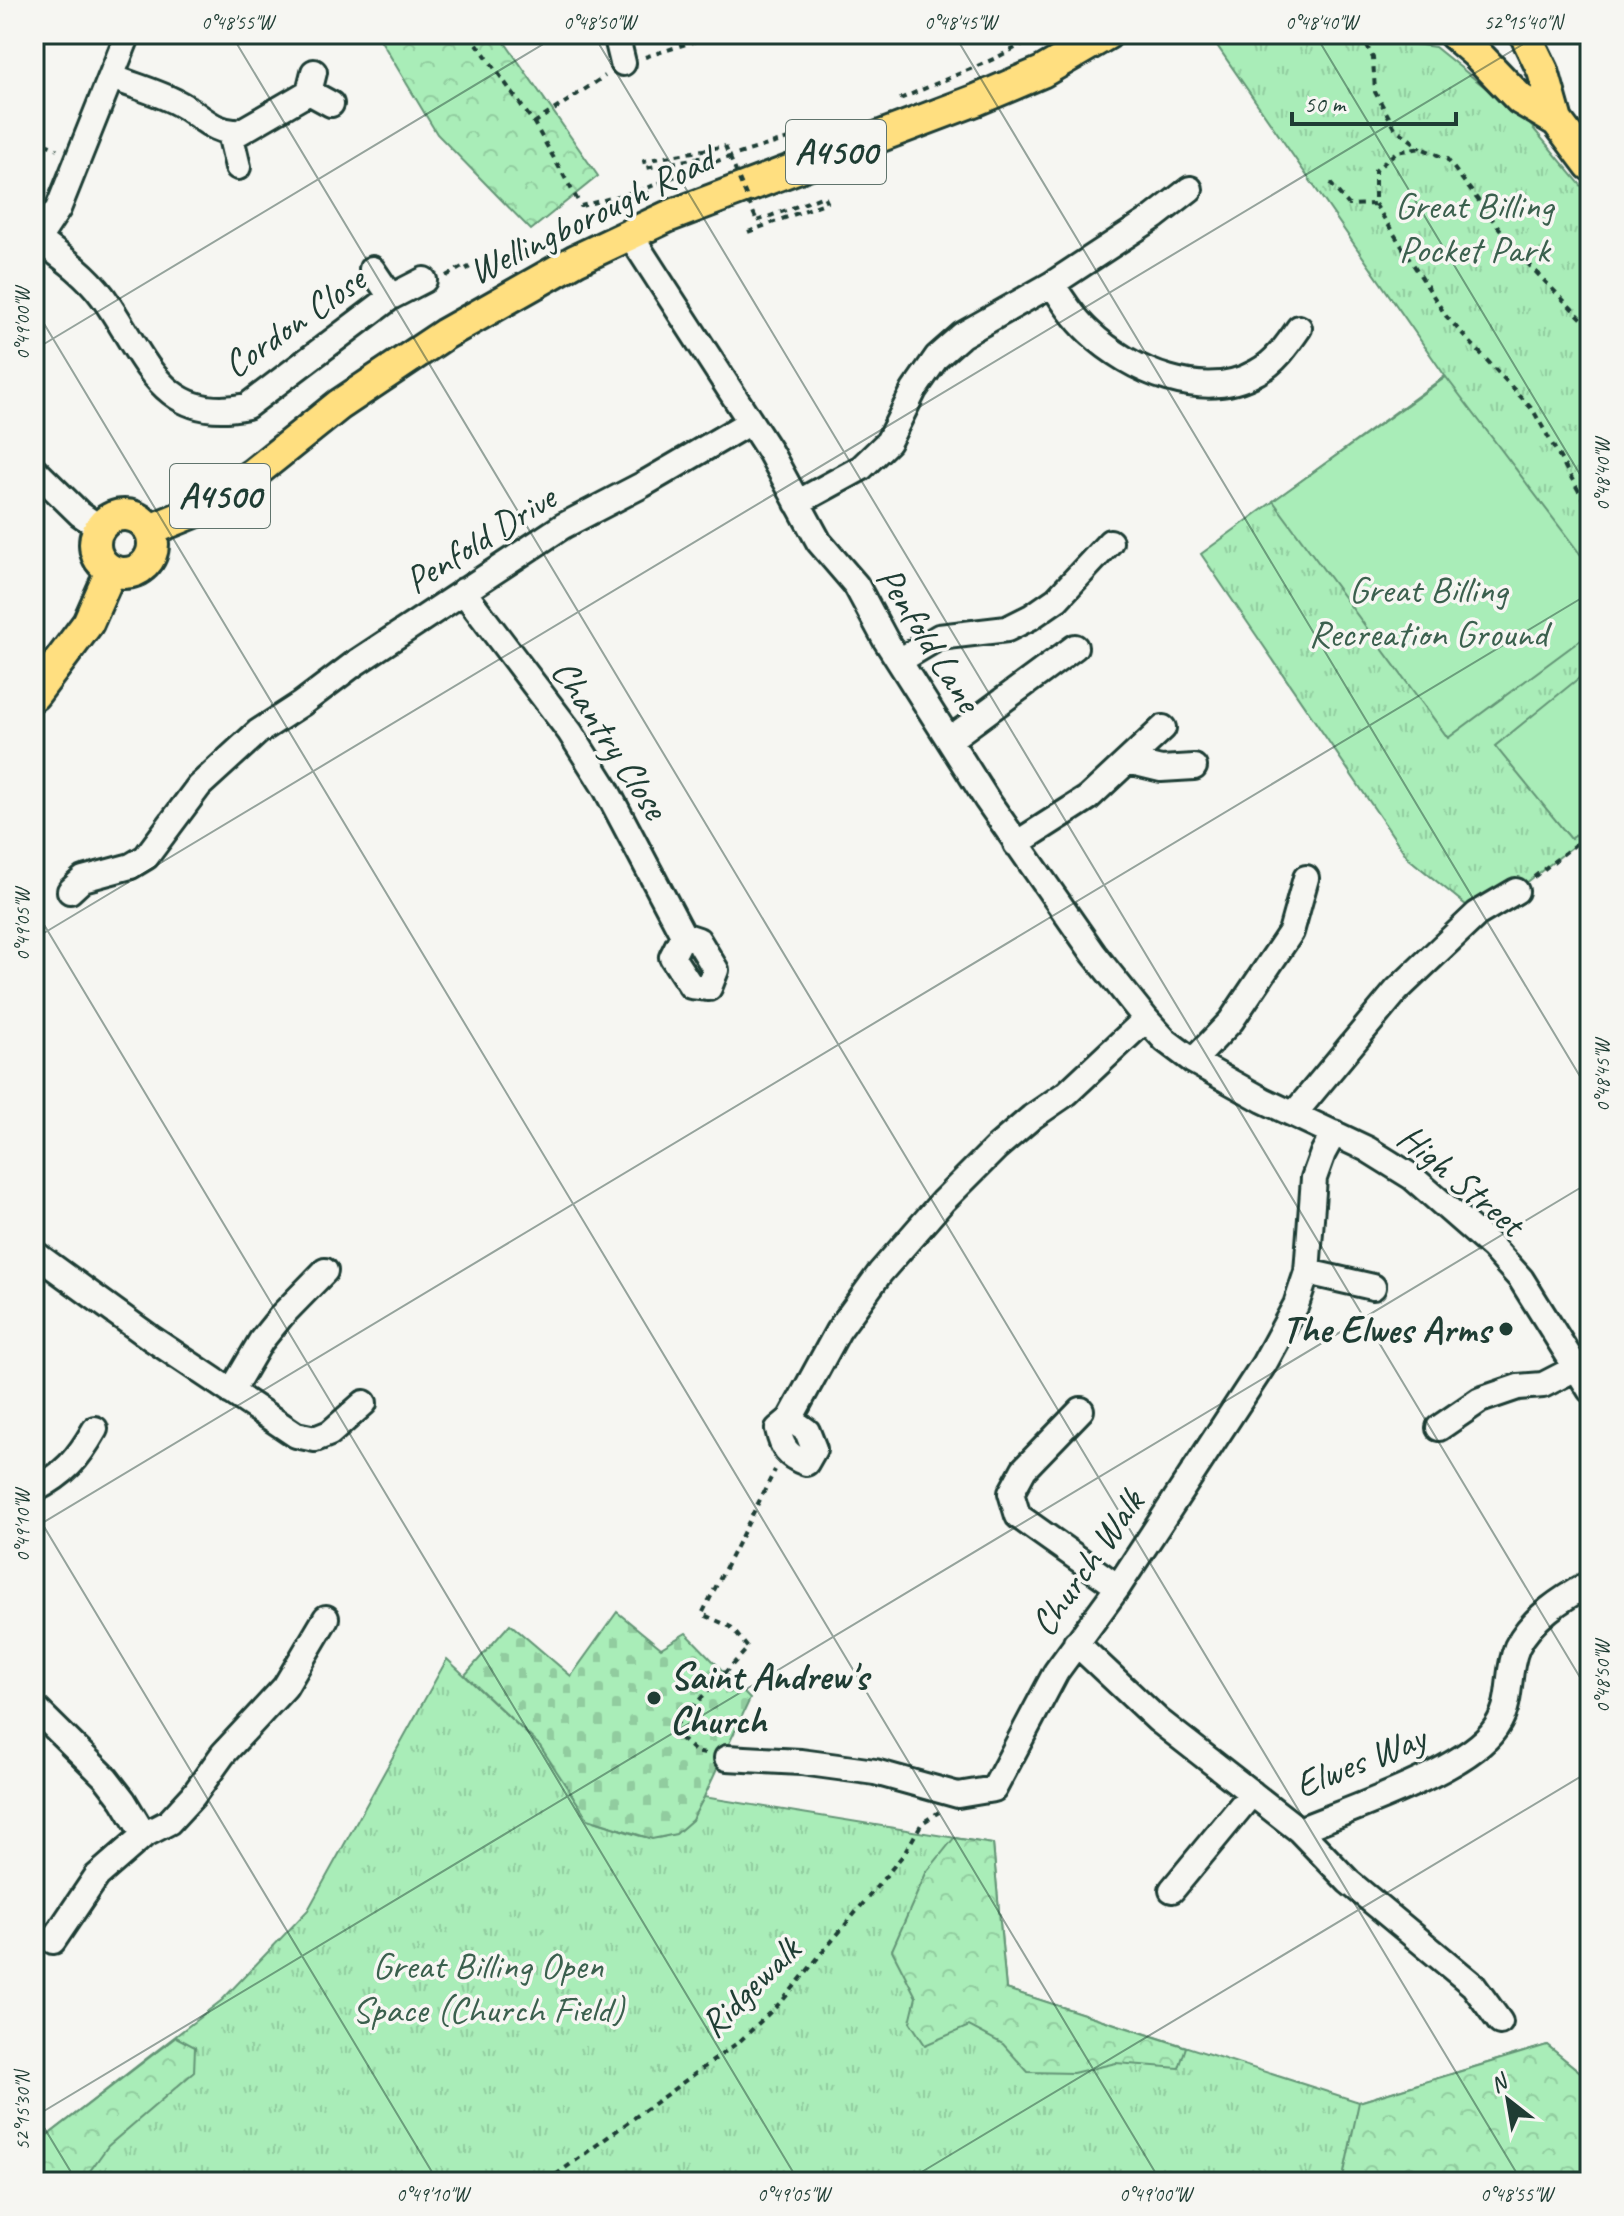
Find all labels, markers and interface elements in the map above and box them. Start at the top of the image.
text: 0°48'55"W [201,10,277,35]
text: 0°48'50"W [563,10,639,35]
text: 0°48'45"W [924,10,1000,35]
text: 0°48'40"W [1285,10,1361,35]
text: 52°15'40"N [1484,10,1565,35]
scale bar [1292,76,1456,126]
text: 50 m [1304,89,1347,119]
road number: A4500 [786,120,886,184]
street label: Wellingborough Road [461,133,726,295]
park label: Great Billing Pocket Park [1395,182,1556,273]
street label: Cordon Close [214,255,376,388]
text: 0°49'00"W [10,284,35,360]
text: 0°48'40"W [1590,435,1615,511]
road number: A4500 [170,464,270,528]
street label: Penfold Drive [396,473,566,604]
street label: Penfold Lane [866,558,993,723]
park label: Great Billing Recreation Ground [1309,566,1553,657]
street label: Chantry Close [541,650,680,830]
text: 0°49'05"W [10,885,35,961]
text: 0°48'45"W [1590,1036,1615,1112]
street label: High Street [1388,1114,1536,1249]
place label: The Elwes Arms [1282,1306,1494,1353]
marker: The Elwes Arms [1497,1320,1515,1338]
street label: Church Walk [1020,1478,1156,1645]
text: 0°49'10"W [10,1486,35,1562]
text: 0°48'50"W [1590,1637,1615,1713]
place label: Saint Andrew's Church [670,1653,872,1744]
marker: Saint Andrew's Church [645,1689,663,1707]
street label: Elwes Way [1288,1713,1435,1808]
street label: Ridgewalk [690,1925,812,2047]
park label: Great Billing Open Space (Church Field) [352,1942,626,2033]
north arrow [1468,2060,1548,2140]
text: N [1485,2066,1514,2099]
text: 52°15'30"N [10,2069,35,2150]
text: 0°49'10"W [396,2182,472,2207]
text: 0°49'05"W [757,2182,833,2207]
text: 0°49'00"W [1119,2182,1195,2207]
text: 0°48'55"W [1480,2182,1556,2207]

